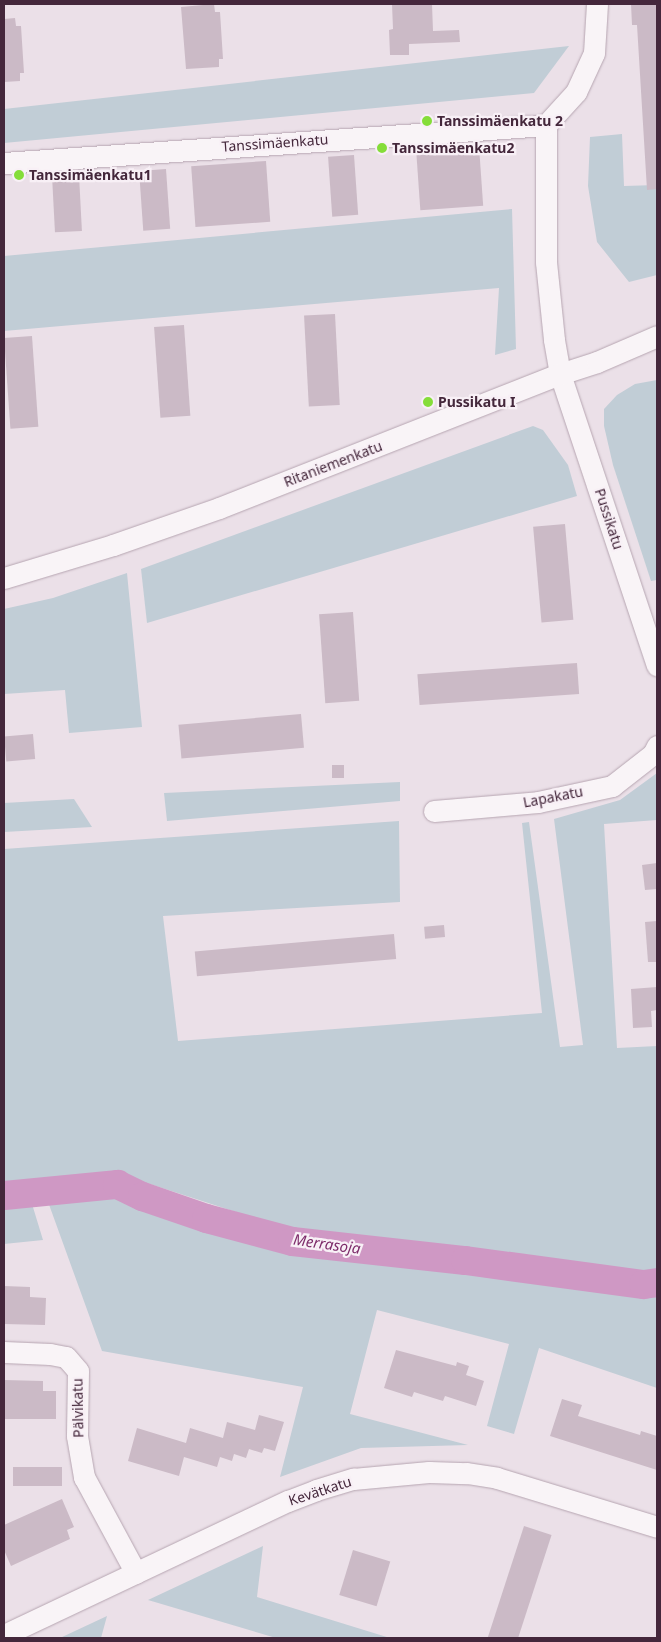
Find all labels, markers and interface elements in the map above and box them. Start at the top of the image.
place label: Tanssimäenkatu 2 [437,113,563,129]
marker: Tanssimäenkatu 2 [421,115,433,127]
street label: Tanssimäenkatu [221,131,329,155]
place label: Tanssimäenkatu2 [392,140,514,156]
marker: Tanssimäenkatu2 [376,142,388,154]
place label: Tanssimäenkatu1 [29,167,151,183]
marker: Tanssimäenkatu1 [13,169,25,181]
place label: Pussikatu I [438,394,515,410]
marker: Pussikatu I [422,396,434,408]
street label: Ritaniemenkatu [281,438,385,490]
street label: Pussikatu [591,486,627,552]
street label: Lapakatu [522,783,584,811]
water label: Merrasoja [292,1230,362,1258]
street label: Pälvikatu [69,1378,87,1438]
street label: Kevätkatu [286,1473,354,1509]

